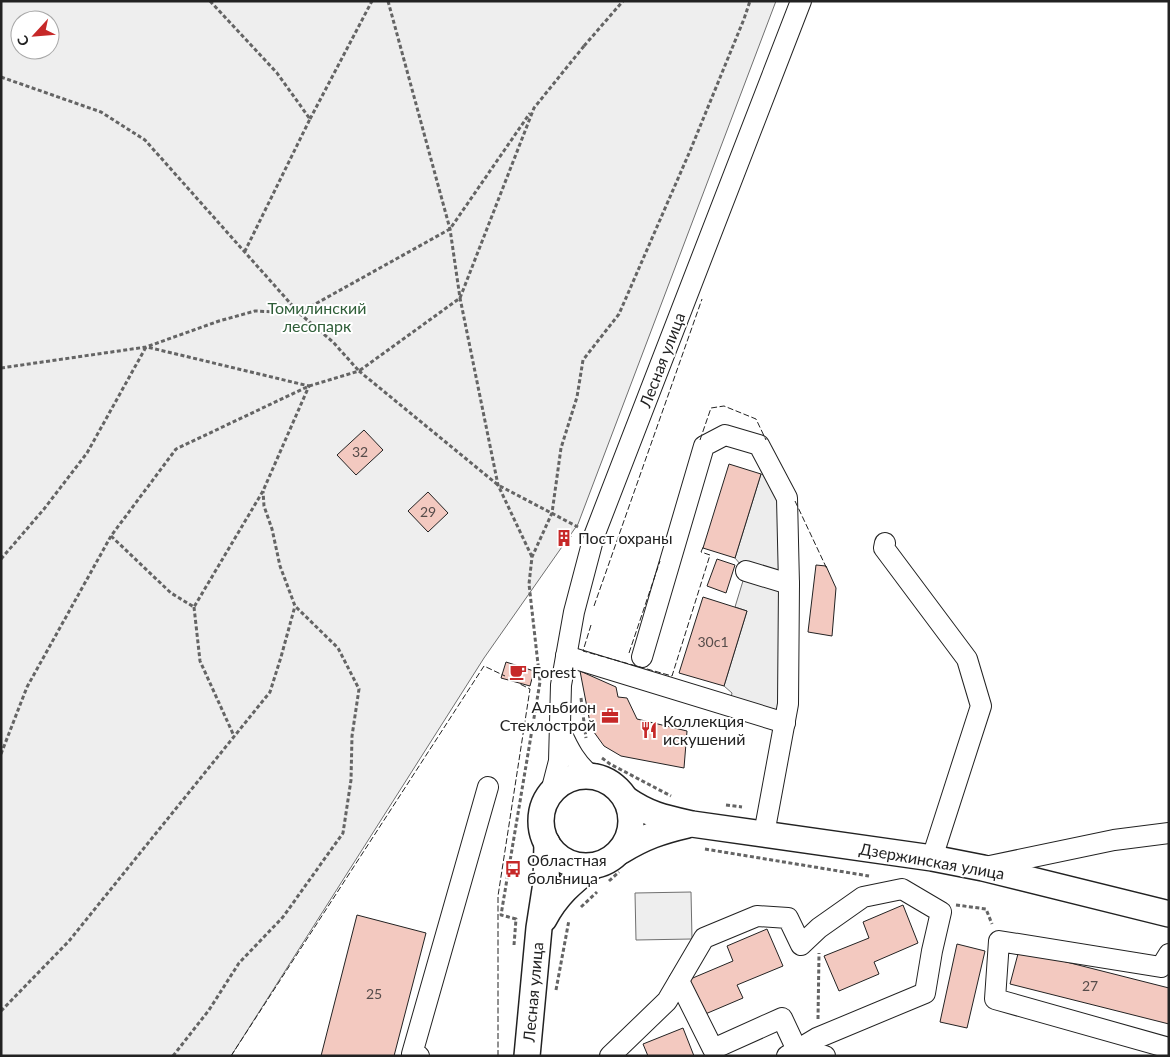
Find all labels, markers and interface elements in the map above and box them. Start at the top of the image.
north arrow [10,10,60,60]
text: С [13,32,33,49]
park label: Томилинский лесопарк [268,298,366,335]
street label: Лесная улица [634,310,688,411]
house number: 32 [352,443,368,460]
house number: 29 [420,503,436,520]
building icon: Пост охраны [554,528,574,548]
place label: Пост охраны [578,528,673,547]
house number: 30с1 [697,633,729,650]
cafe icon: Forest [508,662,528,682]
place label: Forest [532,662,576,681]
place label: Альбион Стеклострой [500,697,596,734]
office icon: Альбион Стеклострой [600,706,620,726]
place label: Коллекция искушений [663,711,745,748]
restaurant icon: Коллекция искушений [639,720,659,740]
street label: Дзержинская улица [858,838,1006,883]
place label: Областная больница [527,850,607,887]
bus stop icon: Областная больница [503,859,523,879]
street label: Лесная улица [519,941,546,1044]
house number: 27 [1082,977,1098,994]
house number: 25 [366,985,382,1002]

